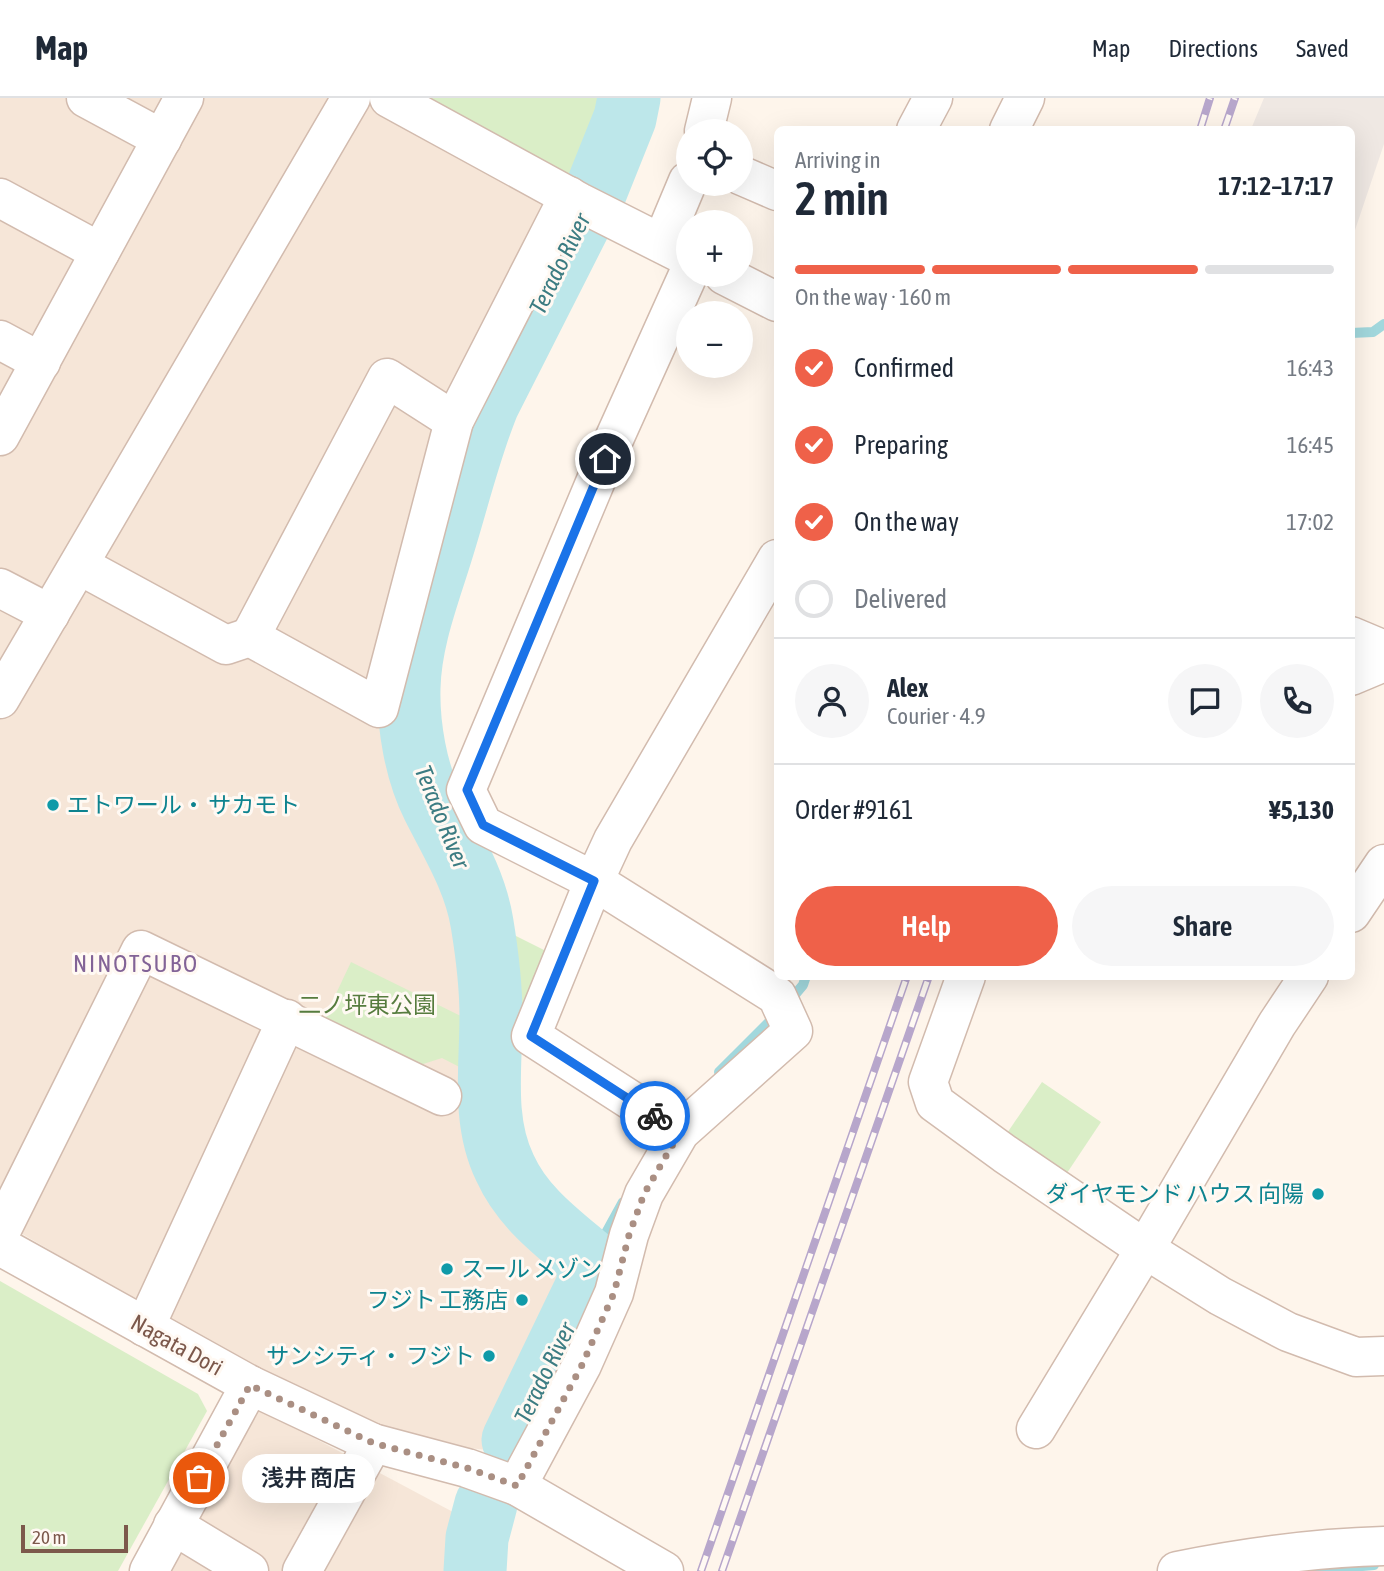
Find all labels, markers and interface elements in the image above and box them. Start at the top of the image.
text: Map [35,29,88,67]
text: Map [1092,35,1130,62]
text: Directions [1168,35,1258,62]
text: Saved [1296,35,1349,62]
map controls [676,119,753,378]
button: locate [676,119,753,196]
text: Arriving in [795,147,881,173]
text: 17:12–17:17 [1218,171,1334,201]
text: 2 min [795,172,889,225]
water label: Terado River [524,208,596,319]
button: + [676,210,753,287]
text: On the way · 160 m [795,284,951,310]
button: − [676,301,753,378]
icon: check [795,349,833,387]
text: Confirmed [854,353,954,383]
text: 16:43 [1287,355,1334,381]
icon: check [795,426,833,464]
pin [575,429,635,489]
text: Preparing [854,430,948,460]
text: 16:45 [1287,432,1334,458]
icon: home [586,440,624,478]
icon: check [795,503,833,541]
text: On the way [854,507,959,537]
text: 17:02 [1286,509,1334,535]
text: Delivered [854,584,947,614]
button: person [795,664,869,738]
button: chat [1168,664,1242,738]
button: phone [1260,664,1334,738]
text: Alex [887,673,928,703]
text: Courier · 4.9 [887,703,986,729]
water label: Terado River [410,761,476,873]
place label: エトワール・ サカモト [67,792,300,818]
text: Order #9161 [795,795,914,825]
text: ¥5,130 [1269,795,1334,825]
marker: エトワール・ サカモト [45,797,61,813]
button: Help [795,886,1058,966]
button: Share [1072,886,1334,966]
district label: NINOTSUBO [73,950,199,977]
park label: 二ノ坪東公園 [298,992,436,1018]
courier [620,1081,690,1151]
icon: bike [636,1097,674,1135]
place label: ダイヤモンド ハウス 向陽 [1045,1181,1304,1207]
marker: ダイヤモンド ハウス 向陽 [1310,1186,1326,1202]
place label: スール メゾン [461,1256,602,1282]
marker: スール メゾン [439,1261,455,1277]
place label: フジト 工務店 [367,1287,508,1313]
marker: フジト 工務店 [514,1292,530,1308]
street label: Nagata Dori [127,1309,227,1381]
water label: Terado River [509,1317,581,1428]
place label: サンシティ・ フジト [266,1343,475,1369]
marker: サンシティ・ フジト [481,1348,497,1364]
pin [169,1448,229,1508]
callout: 浅井 商店 [241,1454,374,1502]
icon: bag [180,1459,218,1497]
text: 浅井 商店 [261,1465,356,1491]
scale bar [21,1522,128,1554]
text: 20 m [32,1526,66,1548]

